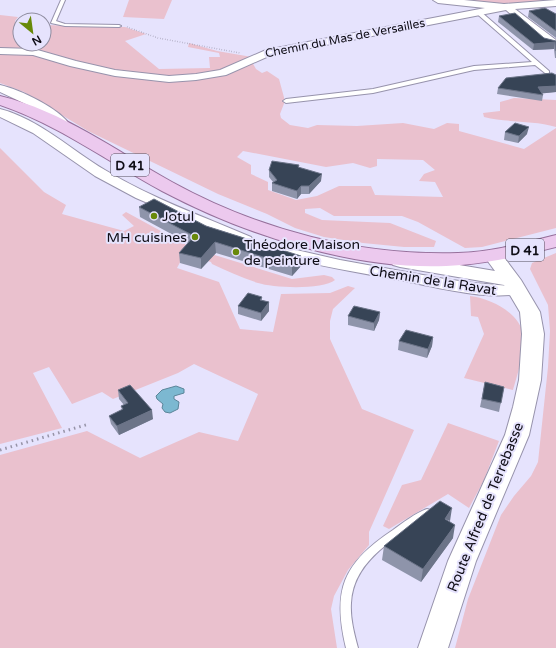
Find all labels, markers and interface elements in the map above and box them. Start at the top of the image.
north arrow [12,12,52,52]
street label: Chemin du Mas de Versailles [264,16,426,60]
text: N [30,32,44,48]
road number: D 41 [111,154,149,176]
place label: Jotul [162,208,194,225]
marker: Jotul [149,211,159,221]
place label: MH cuisines [106,229,187,246]
marker: MH cuisines [190,232,200,242]
place label: Théodore Maison de peinture [244,236,360,269]
road number: D 41 [506,239,544,261]
marker: Théodore Maison de peinture [231,247,241,257]
street label: Chemin de la Ravat [368,262,498,299]
street label: Route Alfred de Terrebasse [444,420,527,594]

